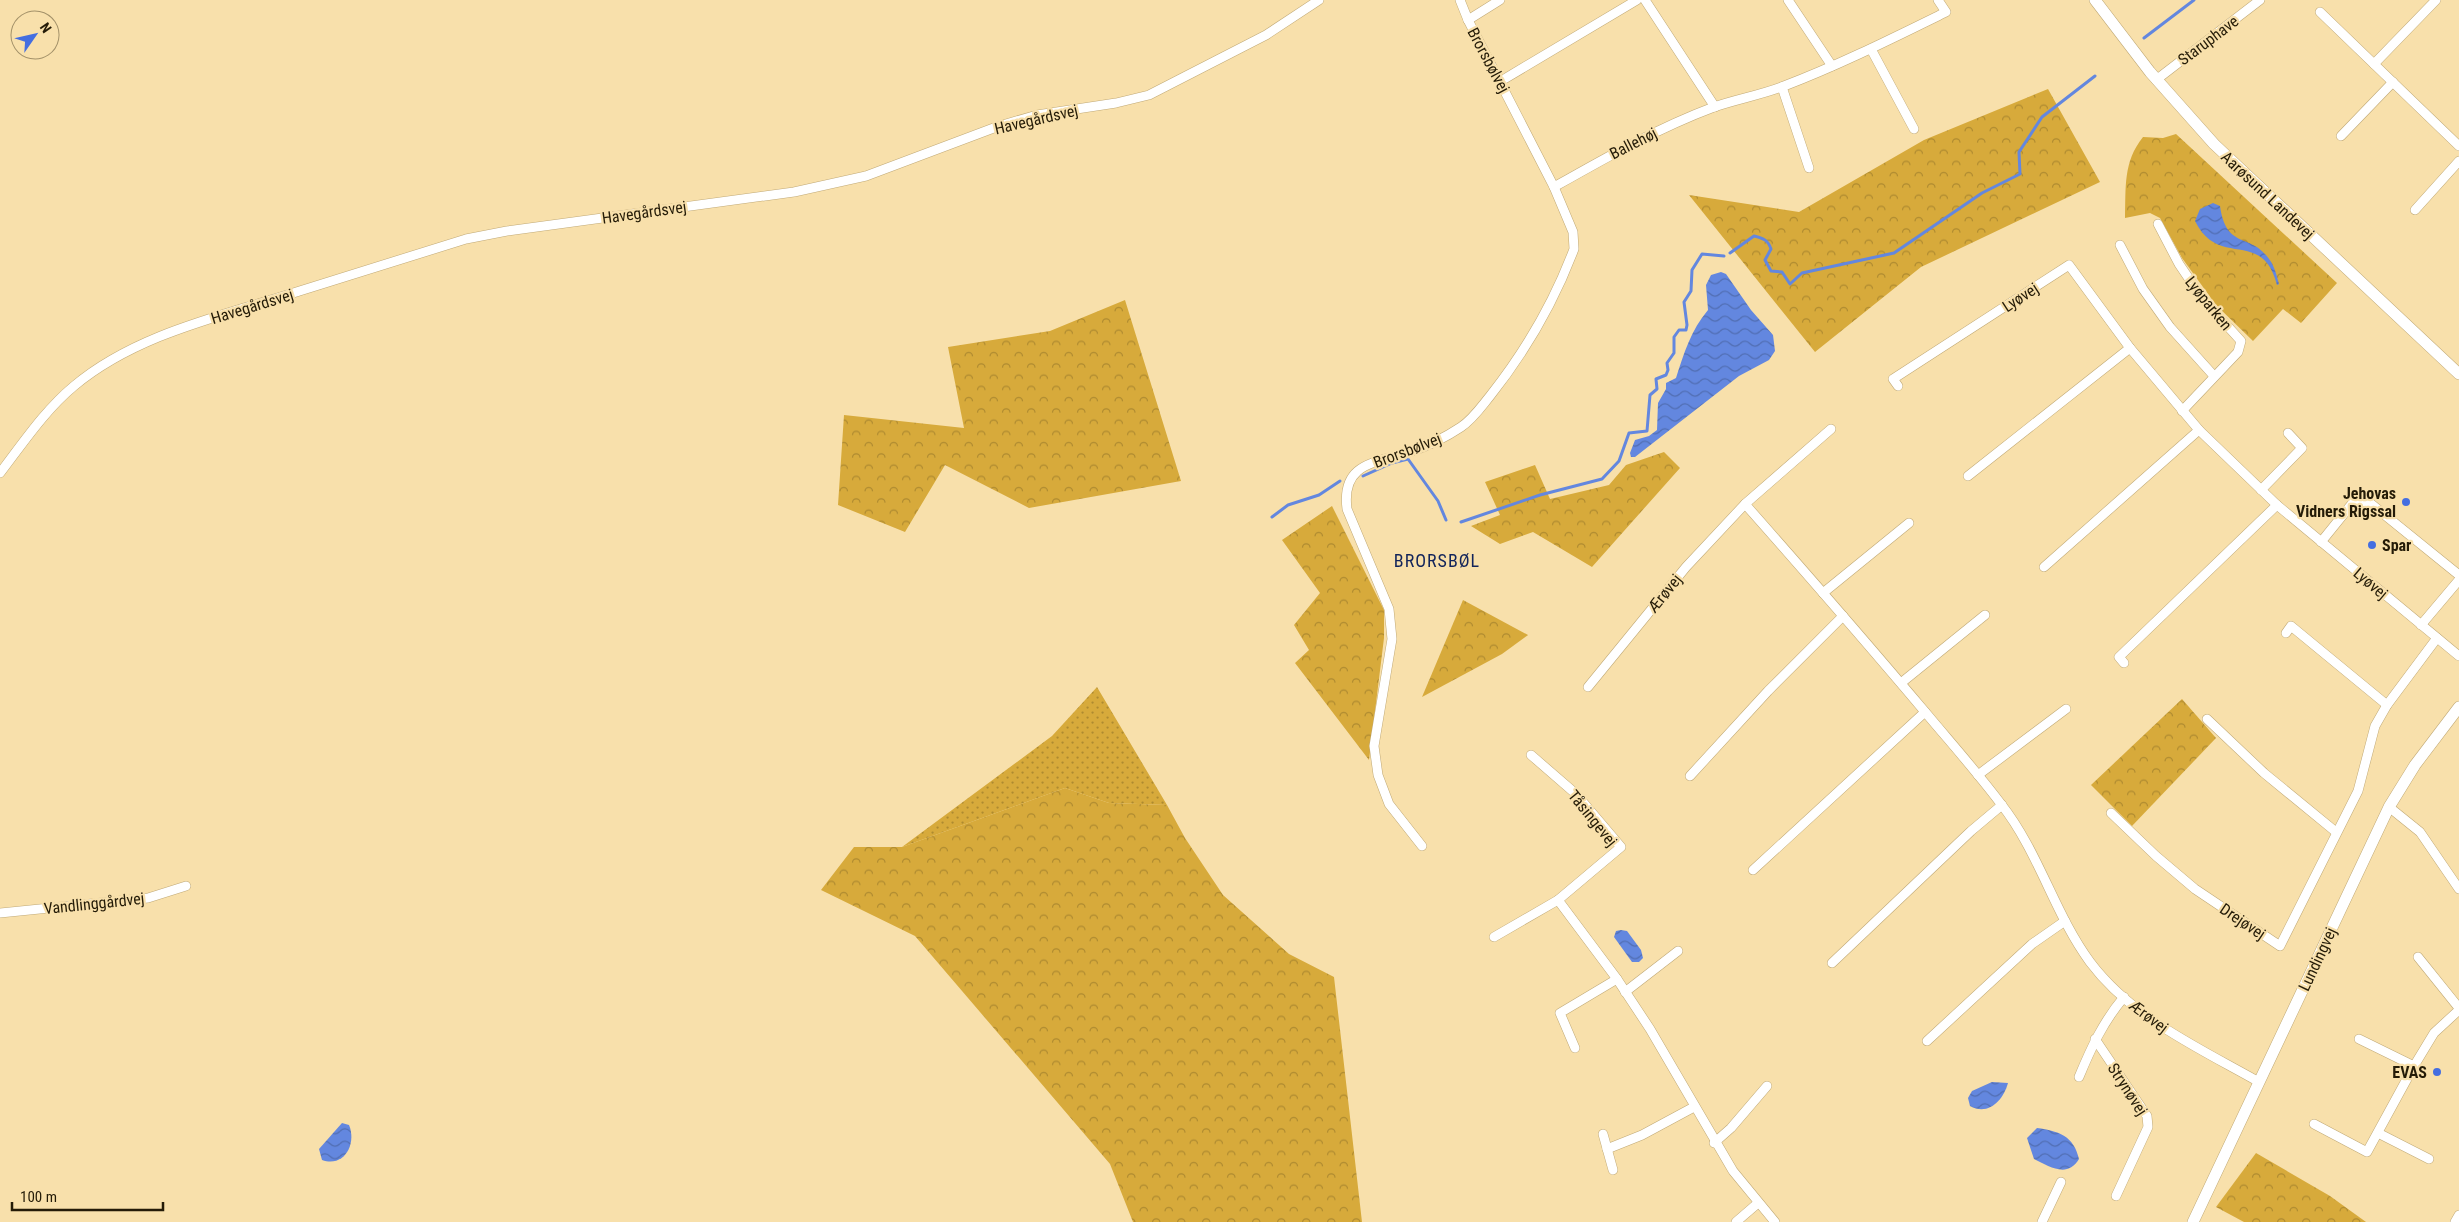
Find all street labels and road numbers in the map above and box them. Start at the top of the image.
street label: Staruphave [2174,12,2242,69]
street label: Brorsbølvej [1463,24,1514,96]
street label: Havegårdsvej [993,101,1080,138]
street label: Ballehøj [1606,124,1660,163]
street label: Aarøsund Landevej [2217,147,2318,243]
street label: Havegårdsvej [601,197,688,228]
street label: Lyøparken [2181,272,2236,334]
street label: Lyøvej [1999,279,2042,316]
street label: Havegårdsvej [209,285,296,328]
street label: Brorsbølvej [1371,429,1444,472]
street label: Lyøvej [2350,564,2392,603]
street label: Ærøvej [1643,570,1686,617]
street label: Tåsingevej [1564,786,1621,850]
street label: Vandlinggårdvej [43,889,145,918]
street label: Drejøvej [2216,899,2269,943]
street label: Lundingvej [2295,924,2340,994]
street label: Ærøvej [2125,995,2172,1037]
street label: Strynøvej [2104,1060,2151,1119]

